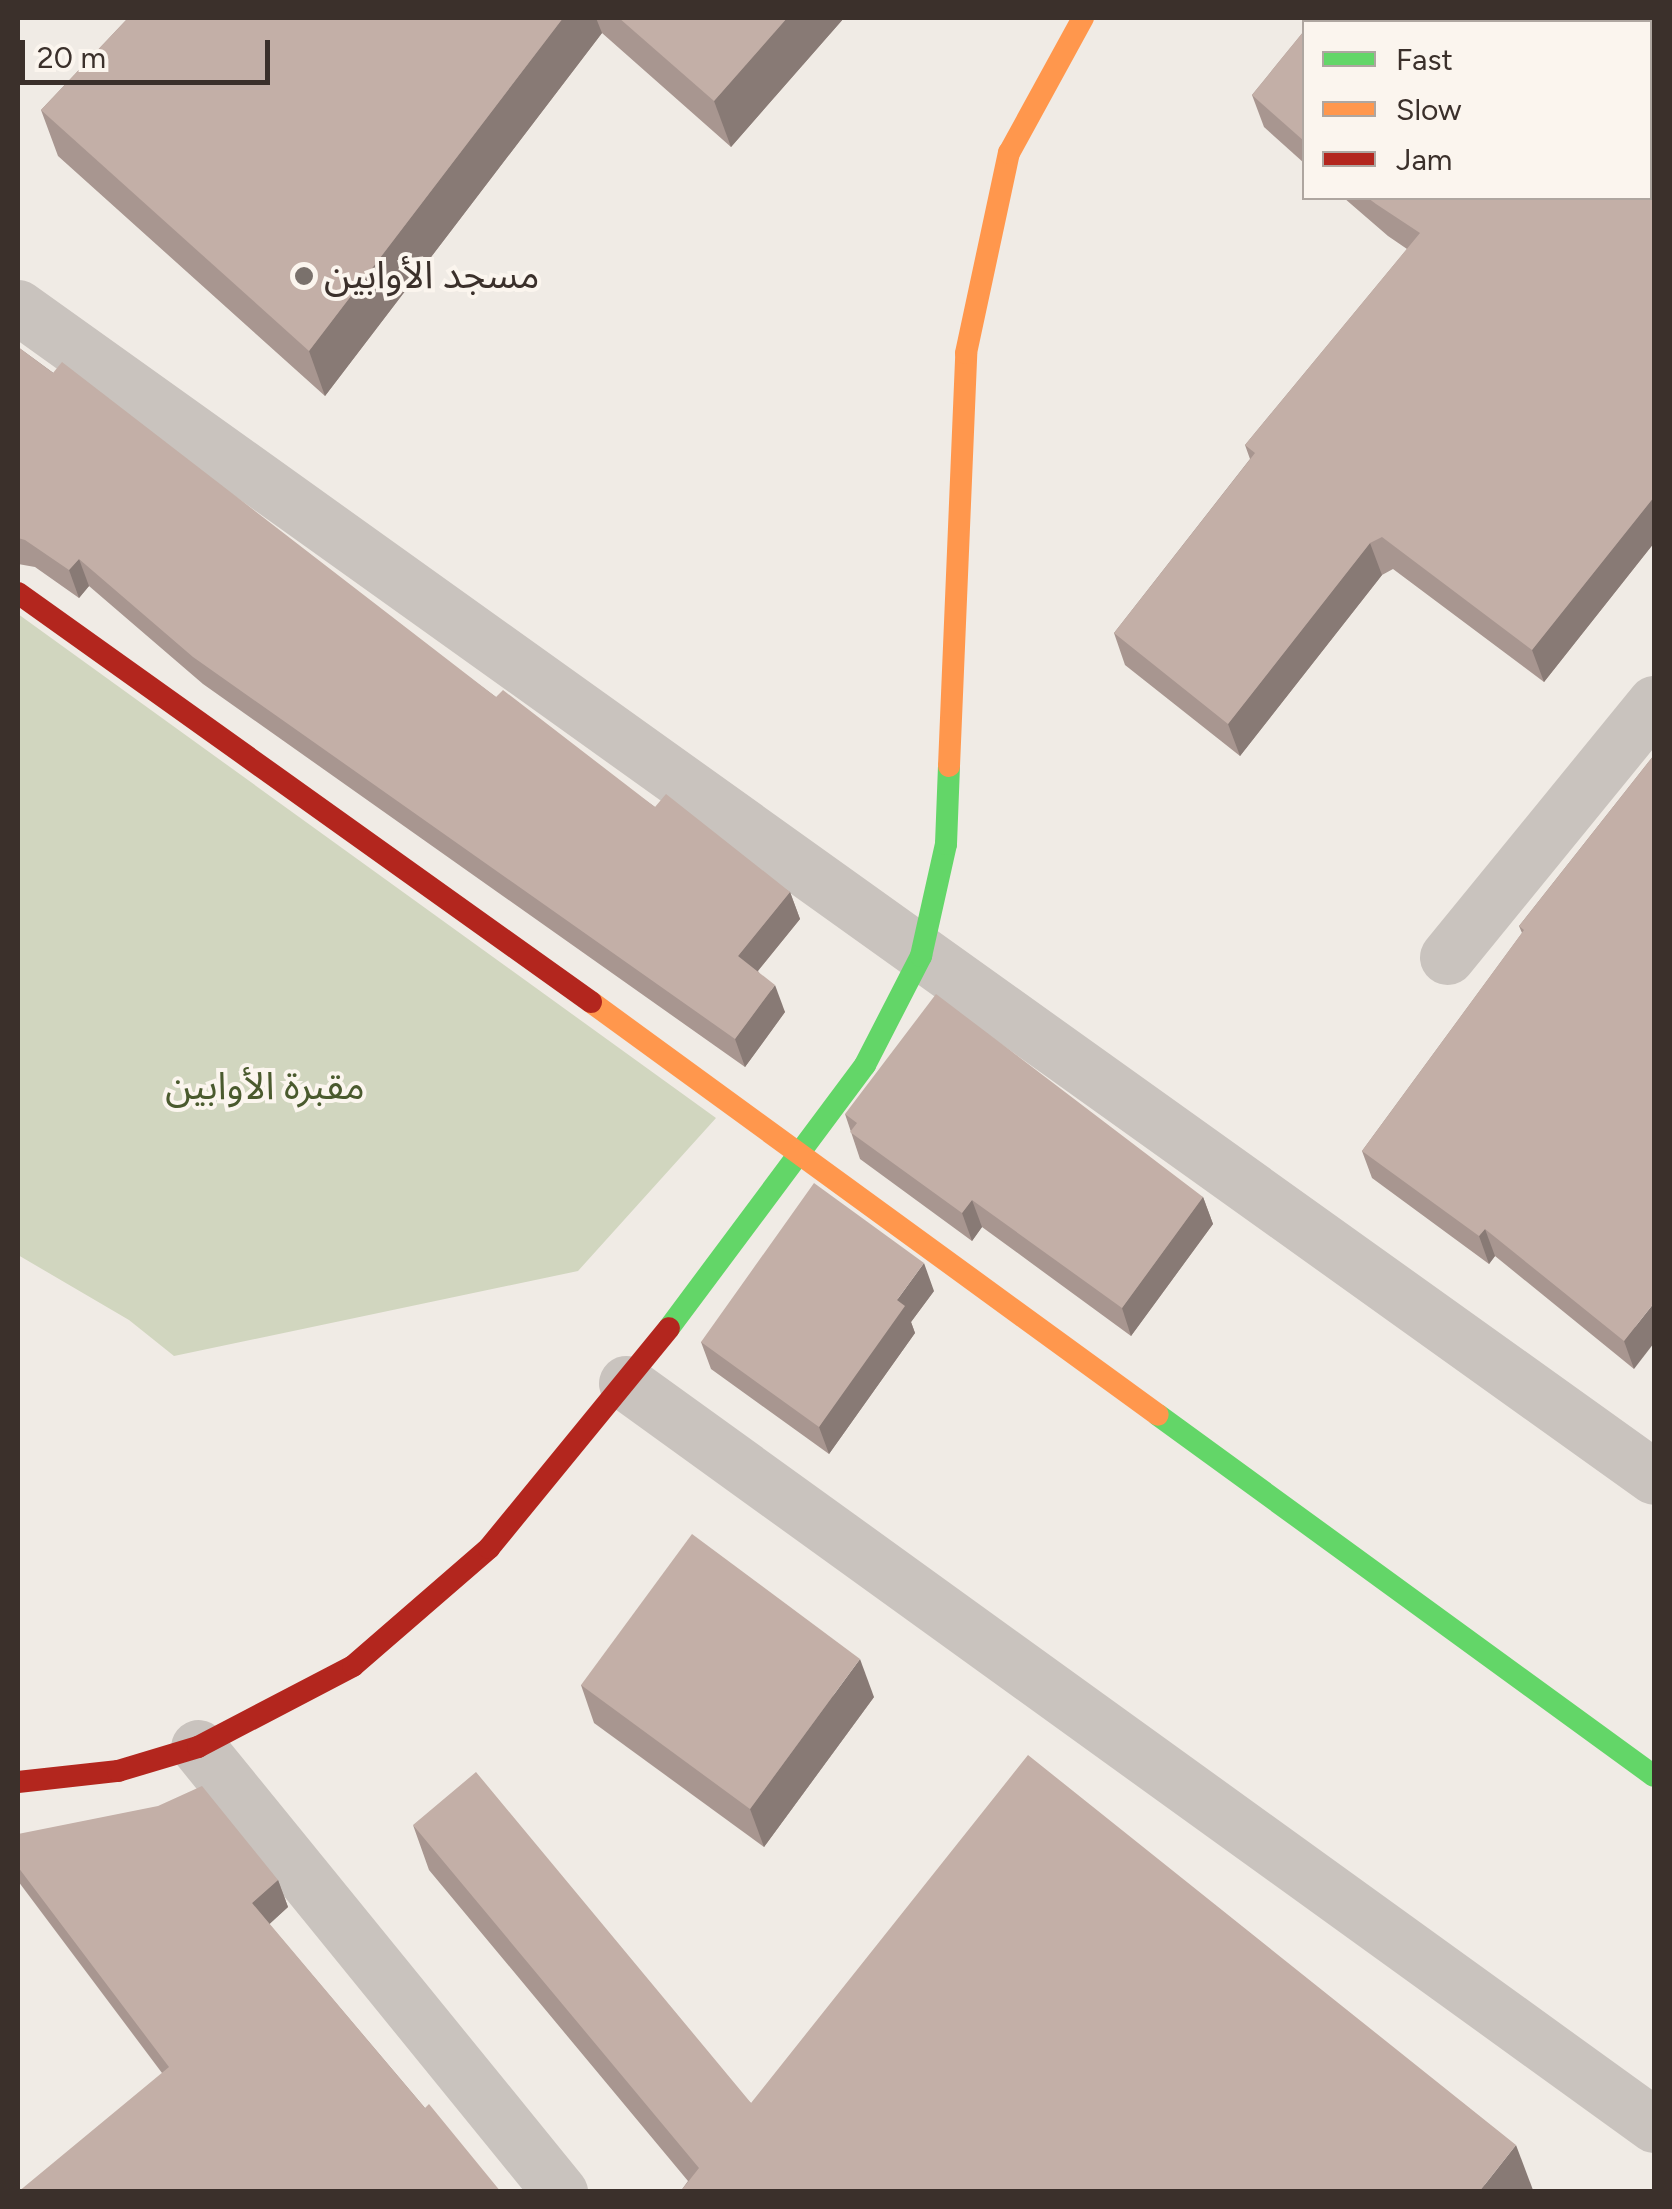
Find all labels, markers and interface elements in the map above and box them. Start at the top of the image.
scale bar [25,20,275,82]
legend [1302,20,1652,200]
text: 20 m [37,39,106,76]
text: Fast [1396,41,1453,78]
text: Slow [1396,91,1462,128]
text: Jam [1396,141,1452,178]
place label: مسجد الأوابين [324,253,539,299]
marker: مسجد الأوابين [293,265,315,287]
park label: مقبرة الأوابين [165,1064,365,1110]

